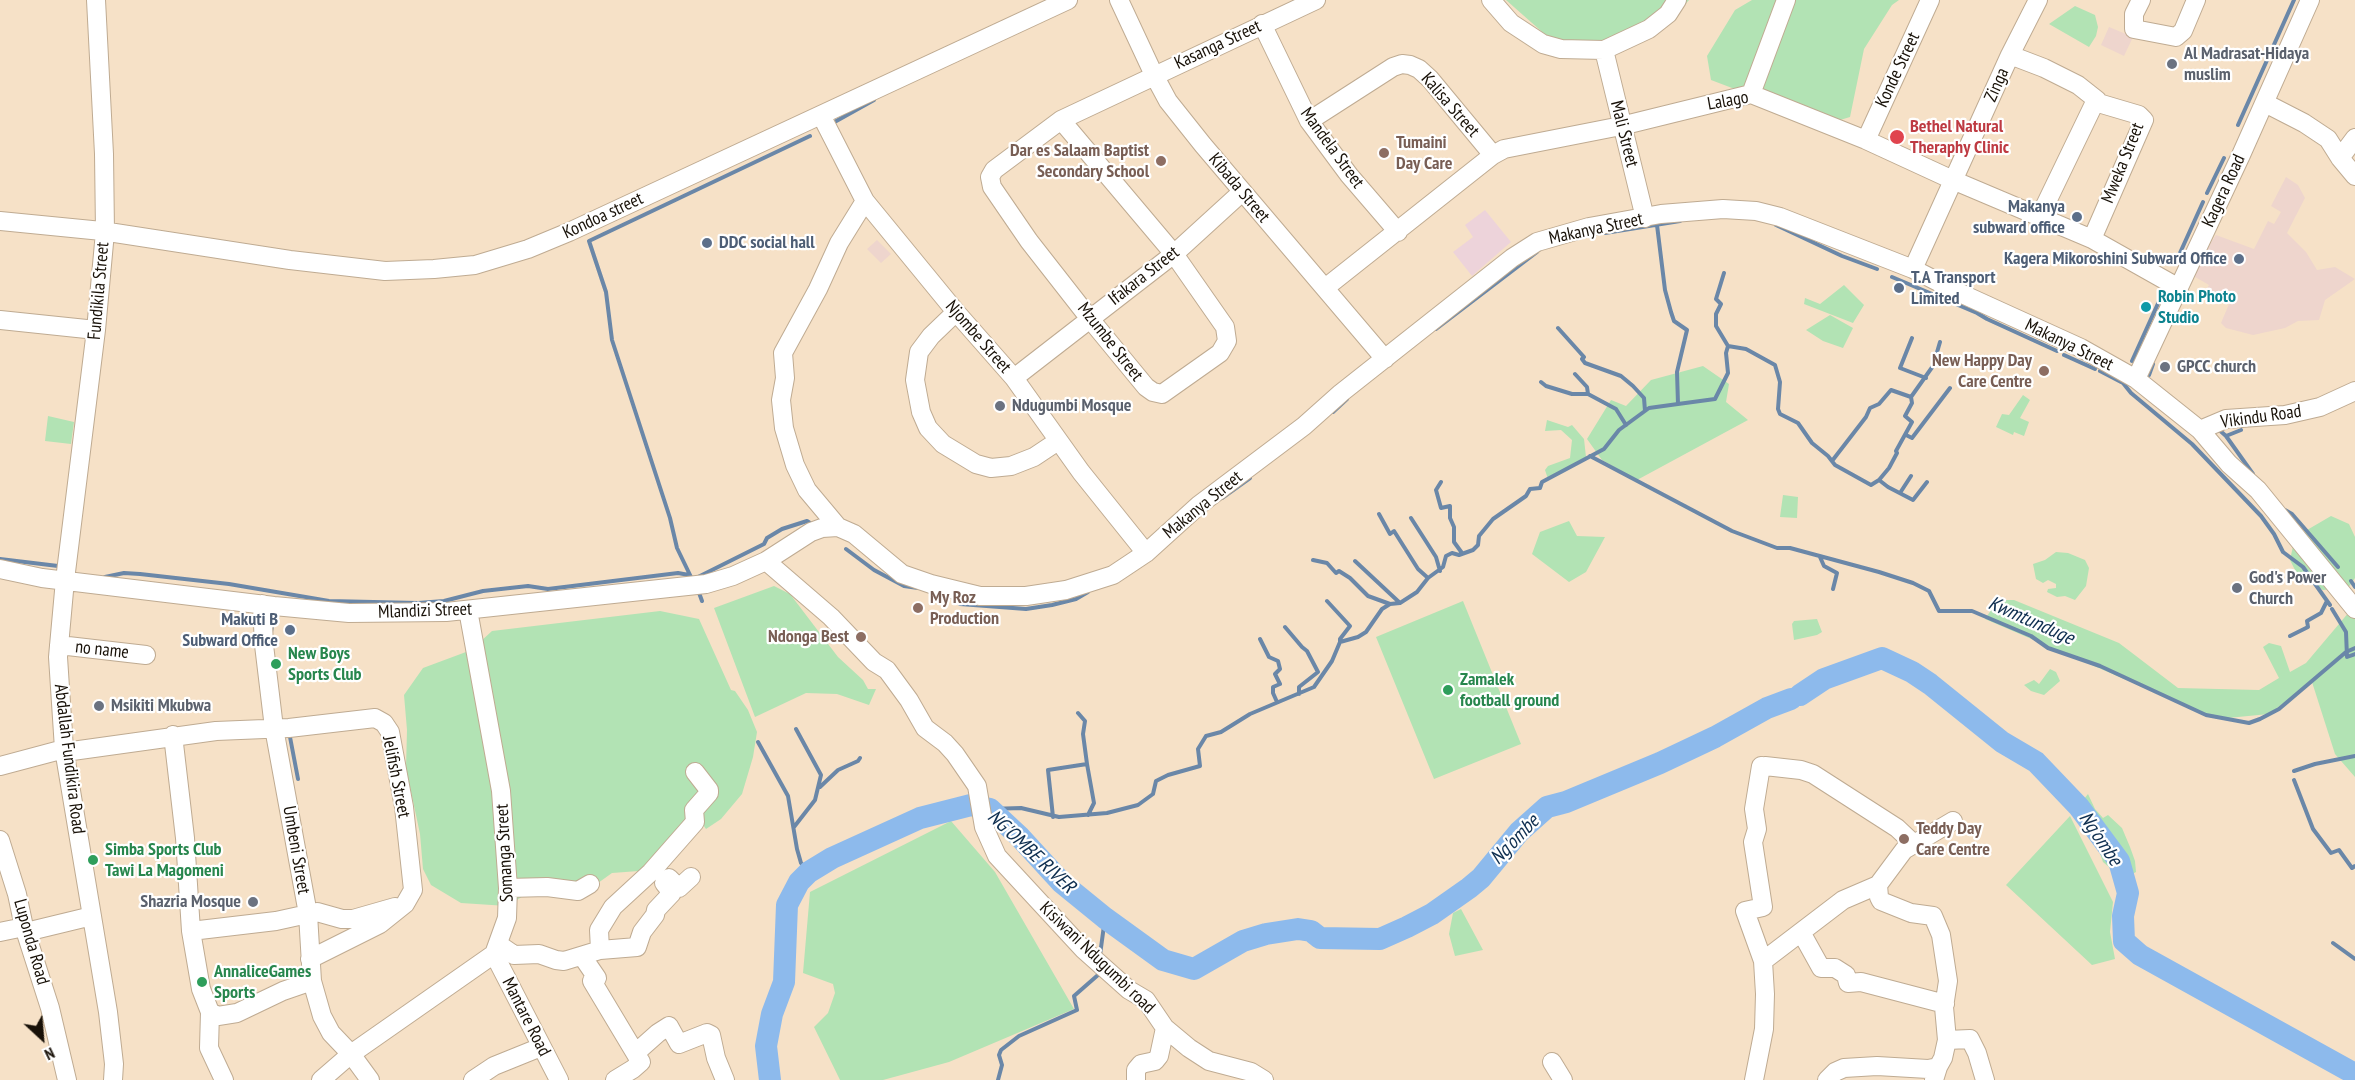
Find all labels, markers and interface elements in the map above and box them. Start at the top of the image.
street label: Kasanga Street [1171,16,1265,74]
street label: Konde Street [1871,29,1925,111]
place label: Al Madrasat-Hidaya muslim [2184,43,2309,86]
marker: Al Madrasat-Hidaya muslim [2165,57,2179,71]
street label: Zinga [1980,65,2014,105]
street label: Kalisa Street [1416,68,1484,142]
street label: Lalago [1706,87,1750,115]
street label: Mali Street [1605,98,1643,170]
street label: Mandela Street [1296,104,1368,192]
place label: Bethel Natural Theraphy Clinic [1910,116,2009,158]
street label: Mweka Street [2097,120,2149,206]
marker: Bethel Natural Theraphy Clinic [1888,128,1906,146]
place label: Tumaini Day Care [1396,132,1452,174]
place label: Dar es Salaam Baptist Secondary School [1010,140,1149,182]
marker: Tumaini Day Care [1377,146,1391,160]
street label: Kibada Street [1204,149,1274,227]
street label: Kagera Road [2198,151,2250,231]
marker: Dar es Salaam Baptist Secondary School [1154,154,1168,168]
street label: Kondoa street [559,188,647,244]
place label: Makanya subward office [1973,196,2065,238]
street label: Makanya Street [1547,208,1645,250]
marker: Makanya subward office [2070,210,2084,224]
place label: DDC social hall [719,232,815,254]
marker: DDC social hall [700,236,714,250]
street label: Fundikila Street [84,241,114,341]
street label: Ifakara Street [1104,242,1184,310]
place label: Kagera Mikoroshini Subward Office [2004,248,2227,270]
marker: Kagera Mikoroshini Subward Office [2232,252,2246,266]
place label: T.A Transport Limited [1911,267,1995,310]
marker: T.A Transport Limited [1892,281,1906,295]
place label: Robin Photo Studio [2158,286,2236,328]
street label: Njombe Street [941,296,1015,378]
street label: Mzumbe Street [1073,298,1147,386]
marker: Robin Photo Studio [2139,300,2153,314]
street label: Makanya Street [2021,314,2117,376]
place label: New Happy Day Care Centre [1932,350,2032,392]
place label: GPCC church [2177,356,2256,378]
marker: GPCC church [2158,360,2172,374]
marker: New Happy Day Care Centre [2037,364,2051,378]
place label: Ndugumbi Mosque [1012,395,1131,417]
marker: Ndugumbi Mosque [993,399,1007,413]
street label: Vikindu Road [2219,401,2303,433]
street label: Makanya Street [1159,466,1247,544]
place label: God's Power Church [2249,567,2326,610]
marker: God's Power Church [2230,581,2244,595]
place label: My Roz Production [930,587,999,630]
water label: Kwmtunduge [1985,592,2077,650]
street label: Mlandizi Street [378,599,472,623]
marker: My Roz Production [911,601,925,615]
place label: Makuti B Subward Office [182,609,278,652]
marker: Makuti B Subward Office [283,623,297,637]
place label: Ndonga Best [768,626,849,648]
marker: Ndonga Best [854,630,868,644]
street label: no name [74,636,130,664]
place label: New Boys Sports Club [288,643,362,686]
marker: New Boys Sports Club [269,657,283,671]
place label: Zamalek football ground [1460,669,1559,712]
street label: Abdallah Fundikira Road [49,683,89,835]
marker: Zamalek football ground [1441,683,1455,697]
place label: Msikiti Mkubwa [111,695,211,717]
marker: Msikiti Mkubwa [92,699,106,713]
street label: Jelifish Street [377,734,415,820]
street label: Somanga Street [492,803,518,903]
street label: Umbeni Street [278,804,314,896]
water label: NG'OMBE RIVER [982,805,1080,899]
water label: Ng'ombe [2073,807,2127,871]
water label: Ng'ombe [1486,810,1544,870]
place label: Teddy Day Care Centre [1916,818,1990,860]
marker: Teddy Day Care Centre [1897,832,1911,846]
place label: Simba Sports Club Tawi La Magomeni [105,839,224,882]
marker: Simba Sports Club Tawi La Magomeni [86,853,100,867]
place label: Shazria Mosque [140,891,241,913]
marker: Shazria Mosque [246,895,260,909]
street label: Luponda Road [8,897,54,987]
street label: Kisiwani Ndugumbi road [1035,897,1159,1019]
place label: AnnaliceGames Sports [214,961,311,1004]
street label: Mantare Road [497,974,555,1060]
marker: AnnaliceGames Sports [195,975,209,989]
north arrow [12,1008,72,1068]
text: N [42,1043,58,1065]

